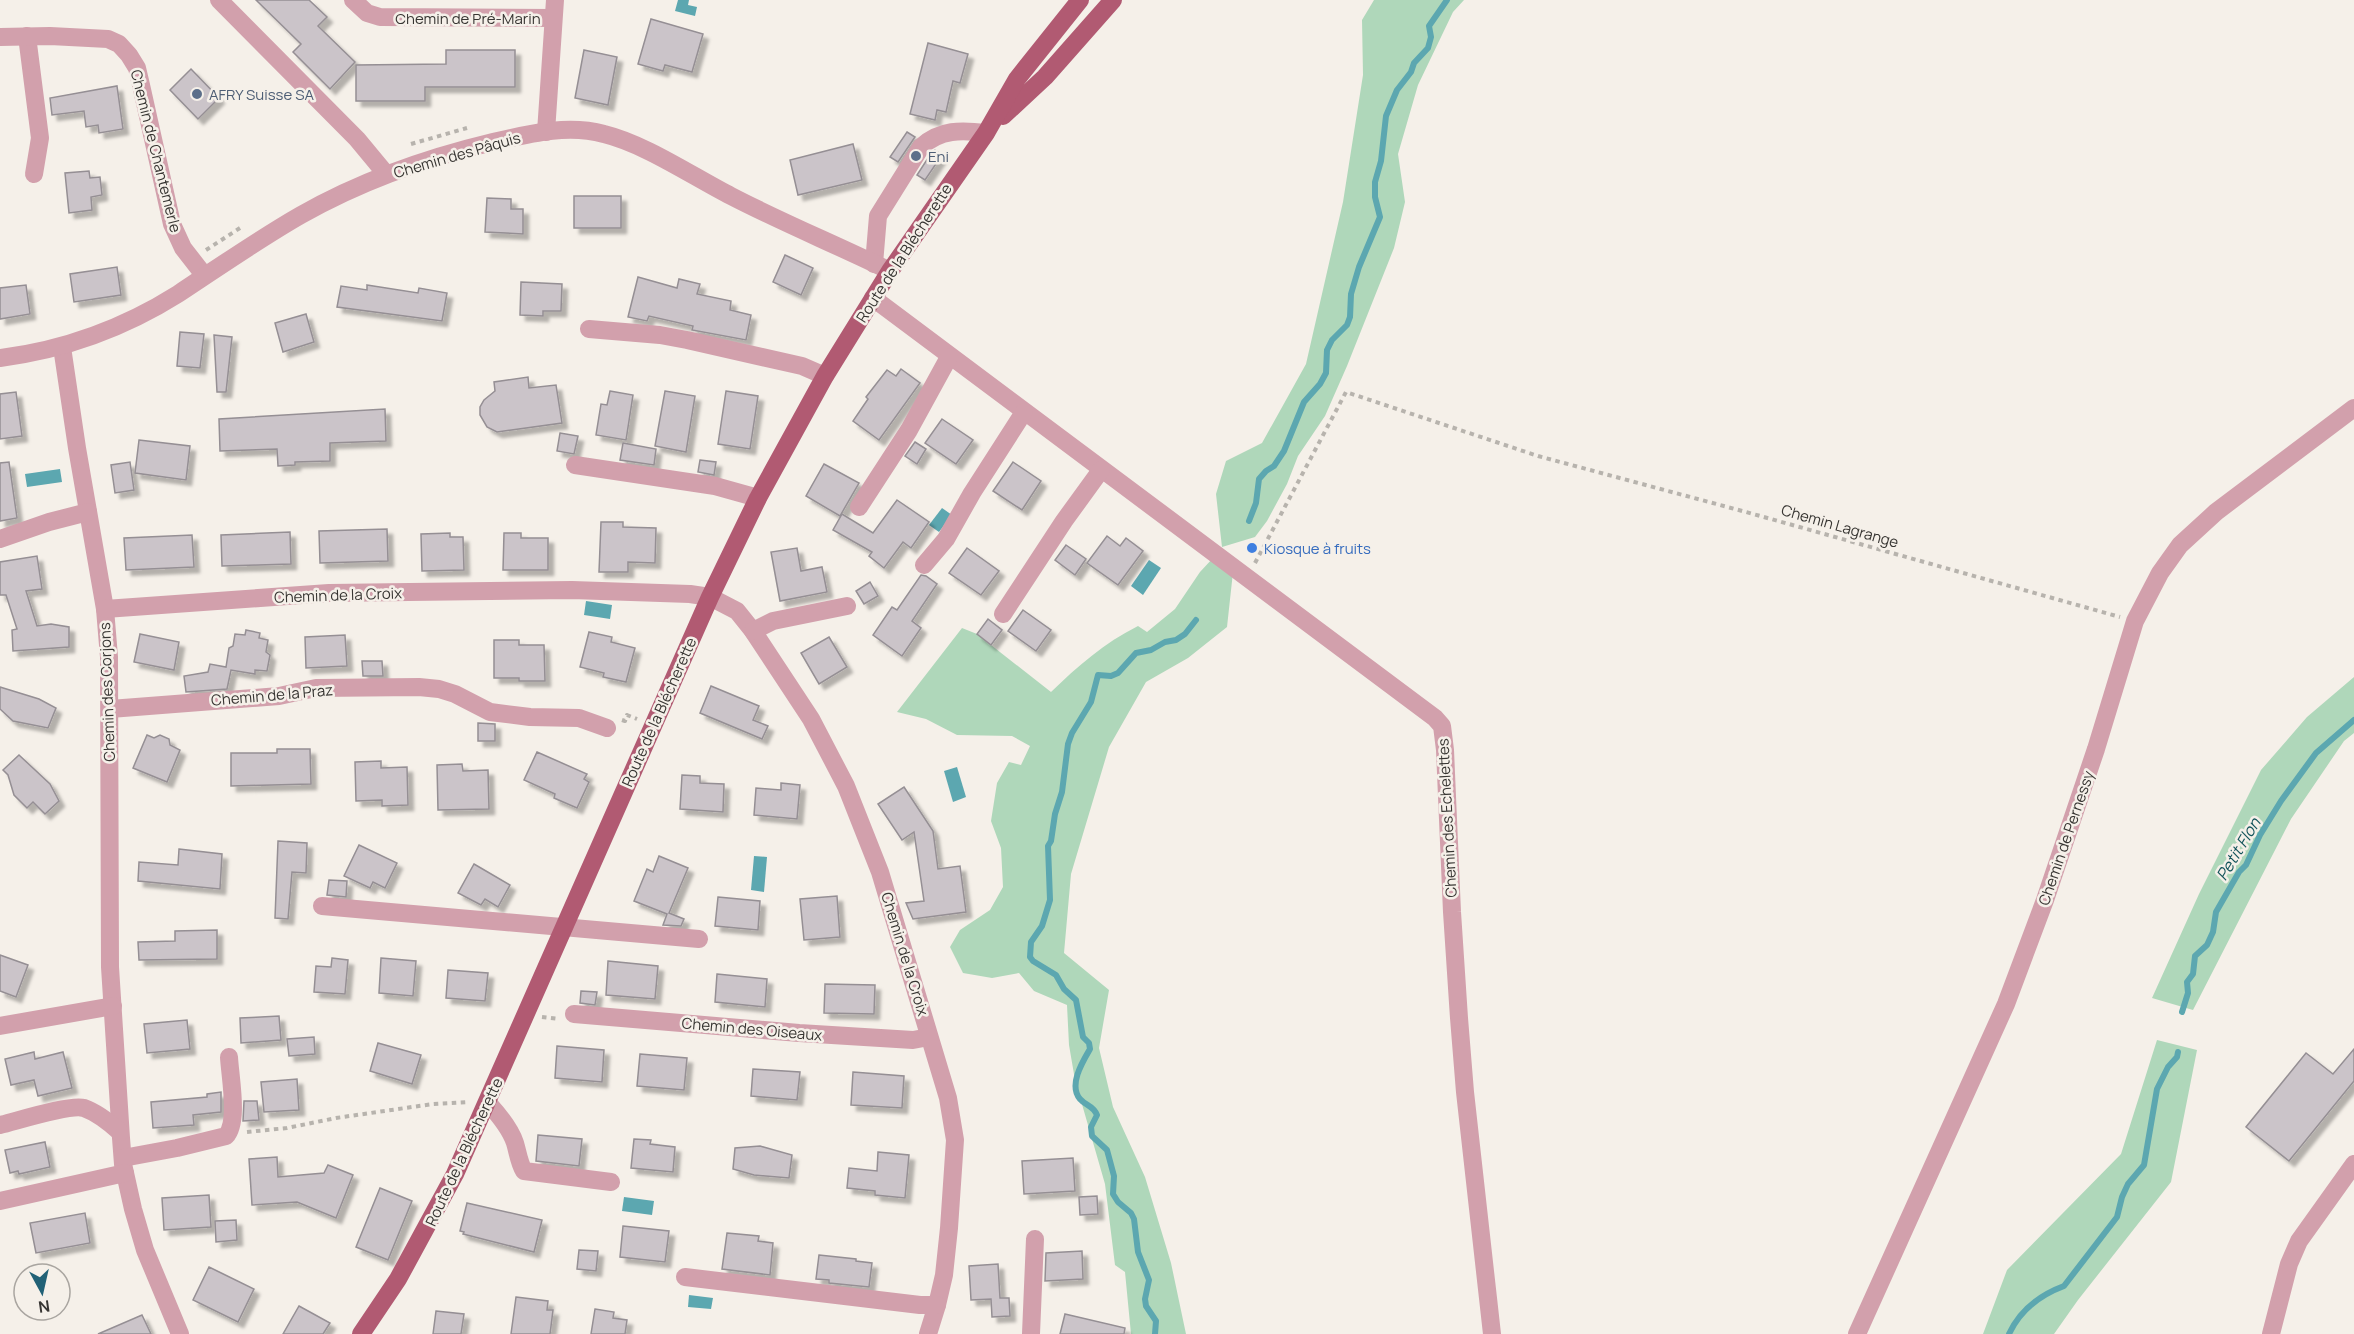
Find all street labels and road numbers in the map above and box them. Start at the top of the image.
street label: Chemin de Pré-Marin [395,8,541,29]
street label: Chemin de Chantemerle [126,67,186,235]
street label: Chemin des Pâquis [391,127,523,183]
street label: Route de la Blécherette [851,179,957,326]
street label: Chemin Lagrange [1779,499,1901,553]
street label: Chemin de la Croix [274,582,402,608]
street label: Chemin des Corjons [94,622,120,762]
street label: Route de la Blécherette [617,634,702,790]
street label: Chemin de la Praz [210,679,334,711]
street label: Chemin des Echelettes [1432,738,1462,898]
street label: Chemin de Pernessy [2033,768,2099,908]
street label: Chemin de la Croix [876,890,934,1018]
street label: Chemin des Oiseaux [681,1012,823,1046]
street label: Route de la Blécherette [420,1074,508,1230]

